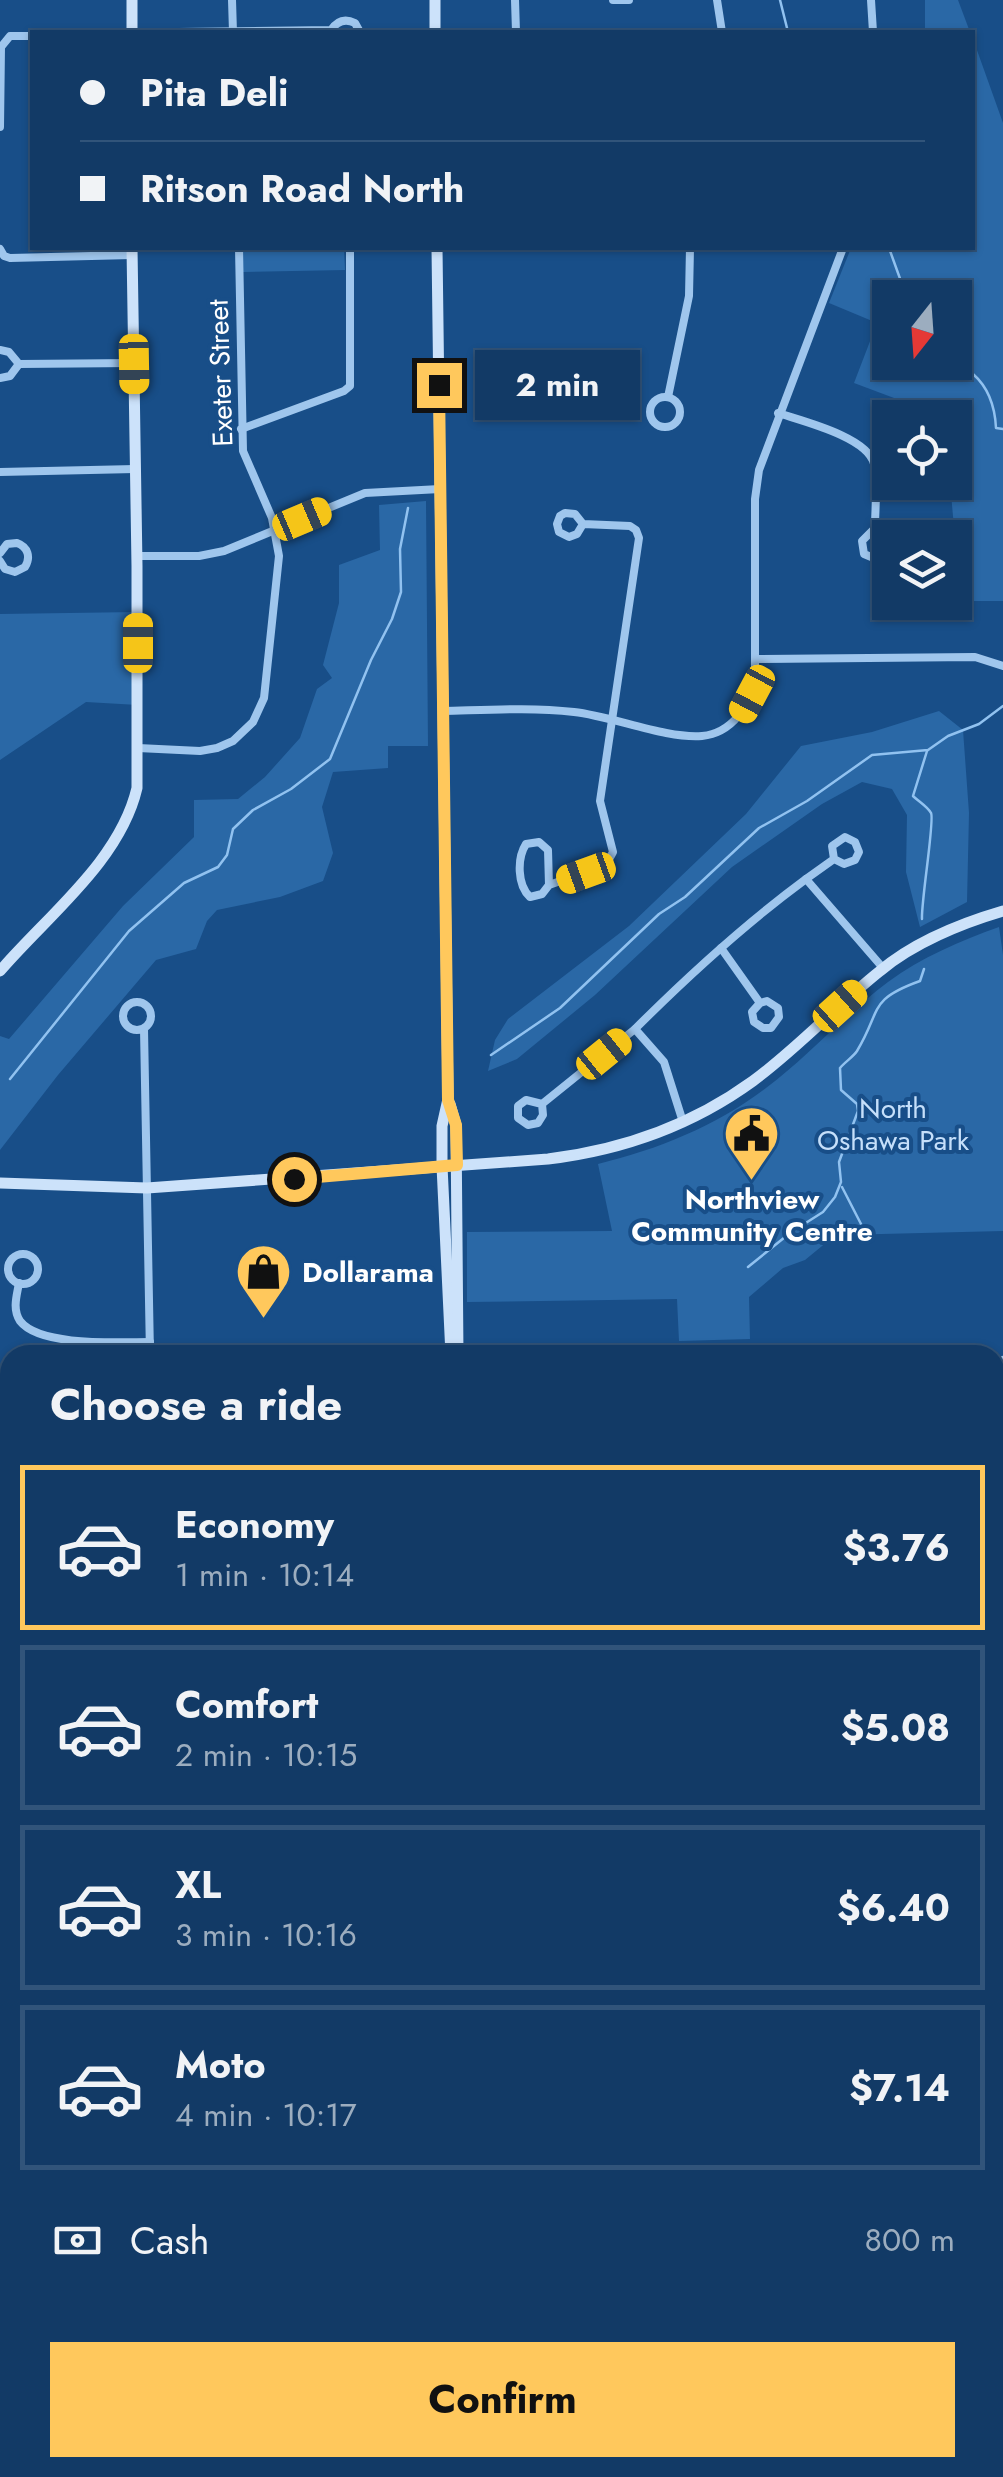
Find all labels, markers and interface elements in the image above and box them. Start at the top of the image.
text: Pita Deli [140,65,289,120]
text: Ritson Road North [140,161,464,216]
north arrow [872,280,972,380]
map controls [872,280,972,620]
street label: Exeter Street [197,298,244,447]
car [118,334,150,394]
callout: 2 min [474,350,639,420]
text: 2 min [515,362,600,408]
route end [417,363,462,408]
button: locate [872,400,972,500]
car [269,493,335,545]
button: layers [872,520,972,620]
car [123,613,153,673]
car [725,660,779,728]
car [553,849,619,897]
car [808,975,872,1037]
car [571,1023,637,1085]
park label: North Oshawa Park [817,1088,970,1161]
public building icon: Northview Community Centre [722,1103,782,1182]
route start [272,1157,317,1202]
place label: Northview Community Centre [631,1179,873,1252]
shop icon: Dollarama [233,1242,293,1321]
place label: Dollarama [302,1252,434,1293]
text: Choose a ride [50,1372,342,1437]
text: Economy [175,1497,334,1552]
icon: car [55,1503,145,1593]
text: $3.76 [843,1520,950,1575]
text: 1 min · 10:14 [175,1552,354,1598]
text: Comfort [175,1677,318,1732]
icon: car [55,1683,145,1773]
text: $5.08 [841,1700,950,1755]
text: 2 min · 10:15 [175,1732,357,1778]
text: XL [175,1857,221,1912]
icon: car [55,1863,145,1953]
text: $6.40 [837,1880,950,1935]
text: 3 min · 10:16 [175,1912,357,1958]
text: Moto [175,2037,266,2092]
icon: car [55,2043,145,2133]
text: $7.14 [849,2060,950,2115]
text: 4 min · 10:17 [175,2092,357,2138]
icon: cash [50,2213,105,2268]
text: Cash [130,2213,210,2268]
text: 800 m [865,2217,955,2263]
button: Confirm [50,2342,955,2457]

